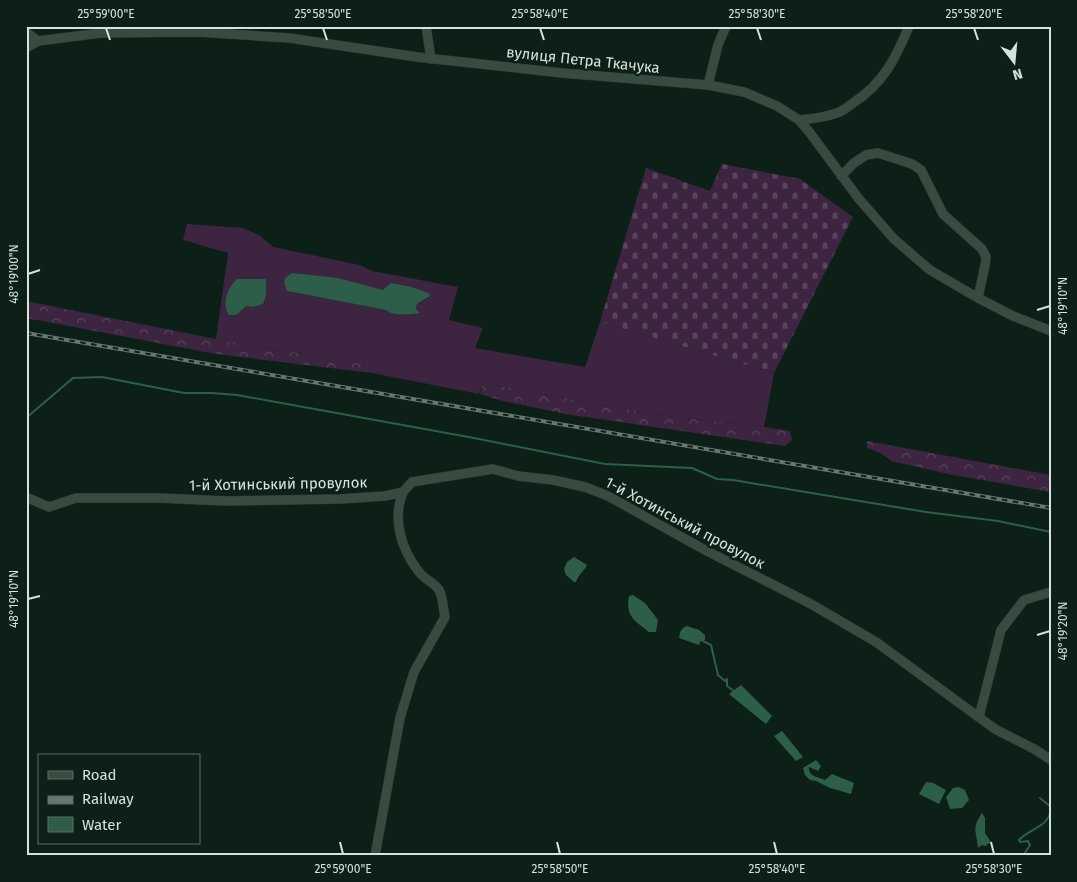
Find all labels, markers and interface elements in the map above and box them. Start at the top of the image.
text: 25°59'00"E [77,7,135,21]
text: 25°58'50"E [295,7,351,21]
text: 25°58'40"E [512,7,568,21]
text: 25°58'30"E [729,7,785,21]
text: 25°58'20"E [946,7,1002,21]
north arrow [990,38,1040,88]
street label: вулиця Петра Ткачука [505,43,661,77]
text: N [1011,65,1024,83]
text: 48°19'00"N [7,244,21,304]
text: 48°19'10"N [1056,277,1070,335]
street label: 1-й Хотинський провулок [189,473,368,495]
street label: 1-й Хотинський провулок [602,473,768,573]
text: 48°19'10"N [7,570,21,628]
text: 48°19'20"N [1056,602,1070,660]
legend [38,754,200,844]
text: Road [82,766,117,784]
text: Railway [82,790,134,808]
text: Water [82,816,121,834]
text: 25°59'00"E [314,862,372,876]
text: 25°58'50"E [532,862,588,876]
text: 25°58'40"E [749,862,805,876]
text: 25°58'30"E [966,862,1022,876]

